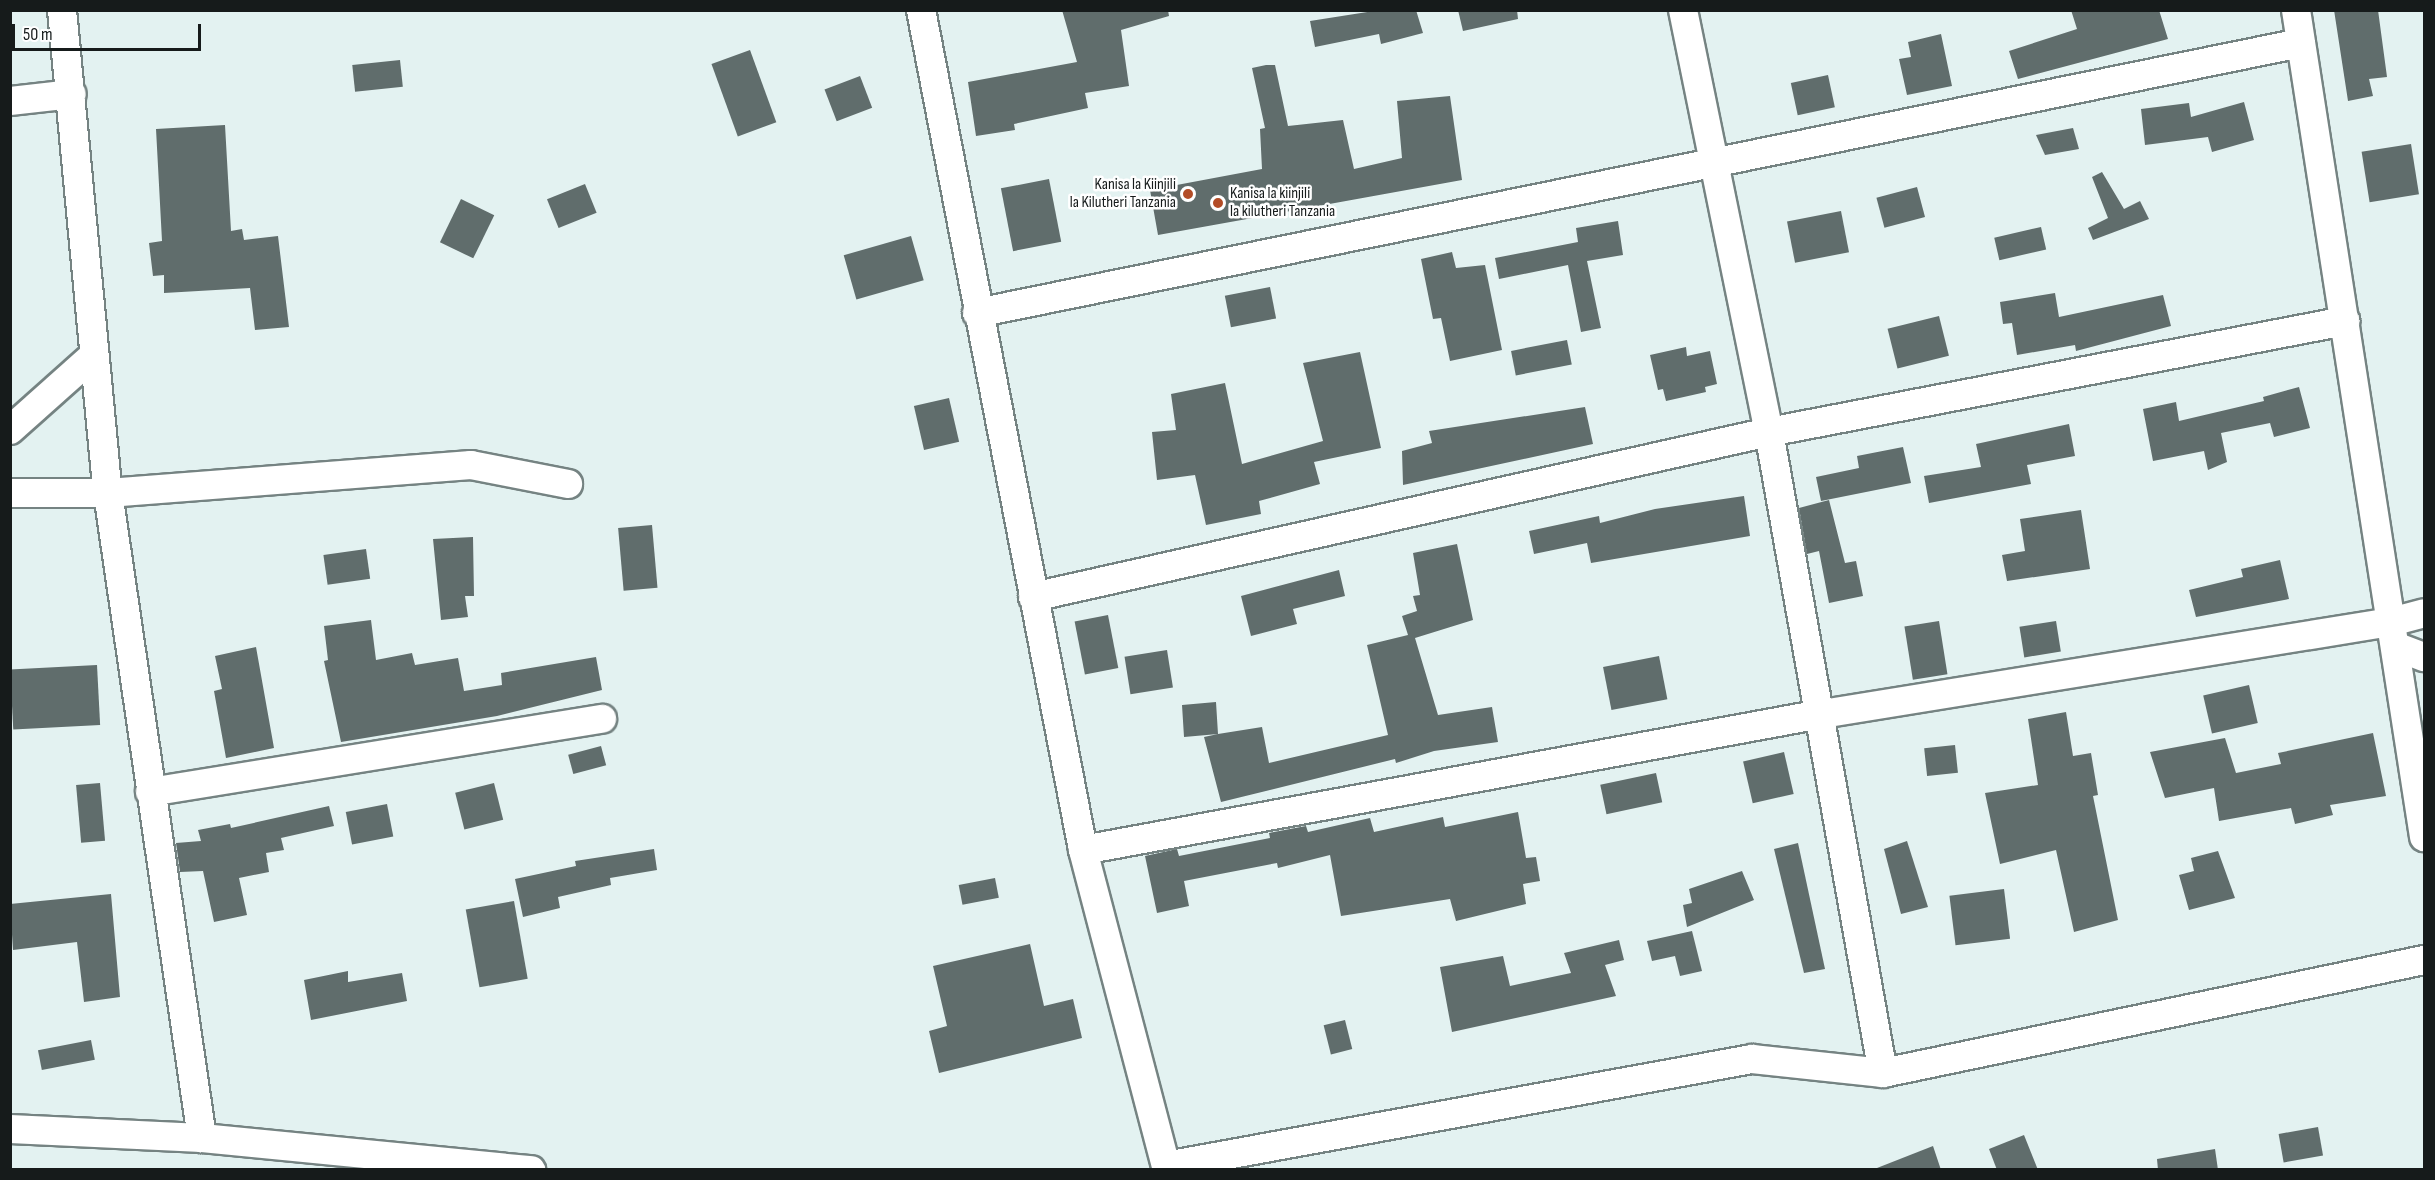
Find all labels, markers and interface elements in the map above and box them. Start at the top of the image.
scale bar [15,12,204,50]
text: 50 m [23,24,53,45]
place label: Kanisa la Kiinjili la Kilutheri Tanzania [1070,175,1176,213]
place label: Kanisa la kiinjili la kilutheri Tanzania [1230,184,1335,222]
marker: Kanisa la Kiinjili la Kilutheri Tanzania [1181,187,1195,201]
marker: Kanisa la kiinjili la kilutheri Tanzania [1211,196,1225,210]

